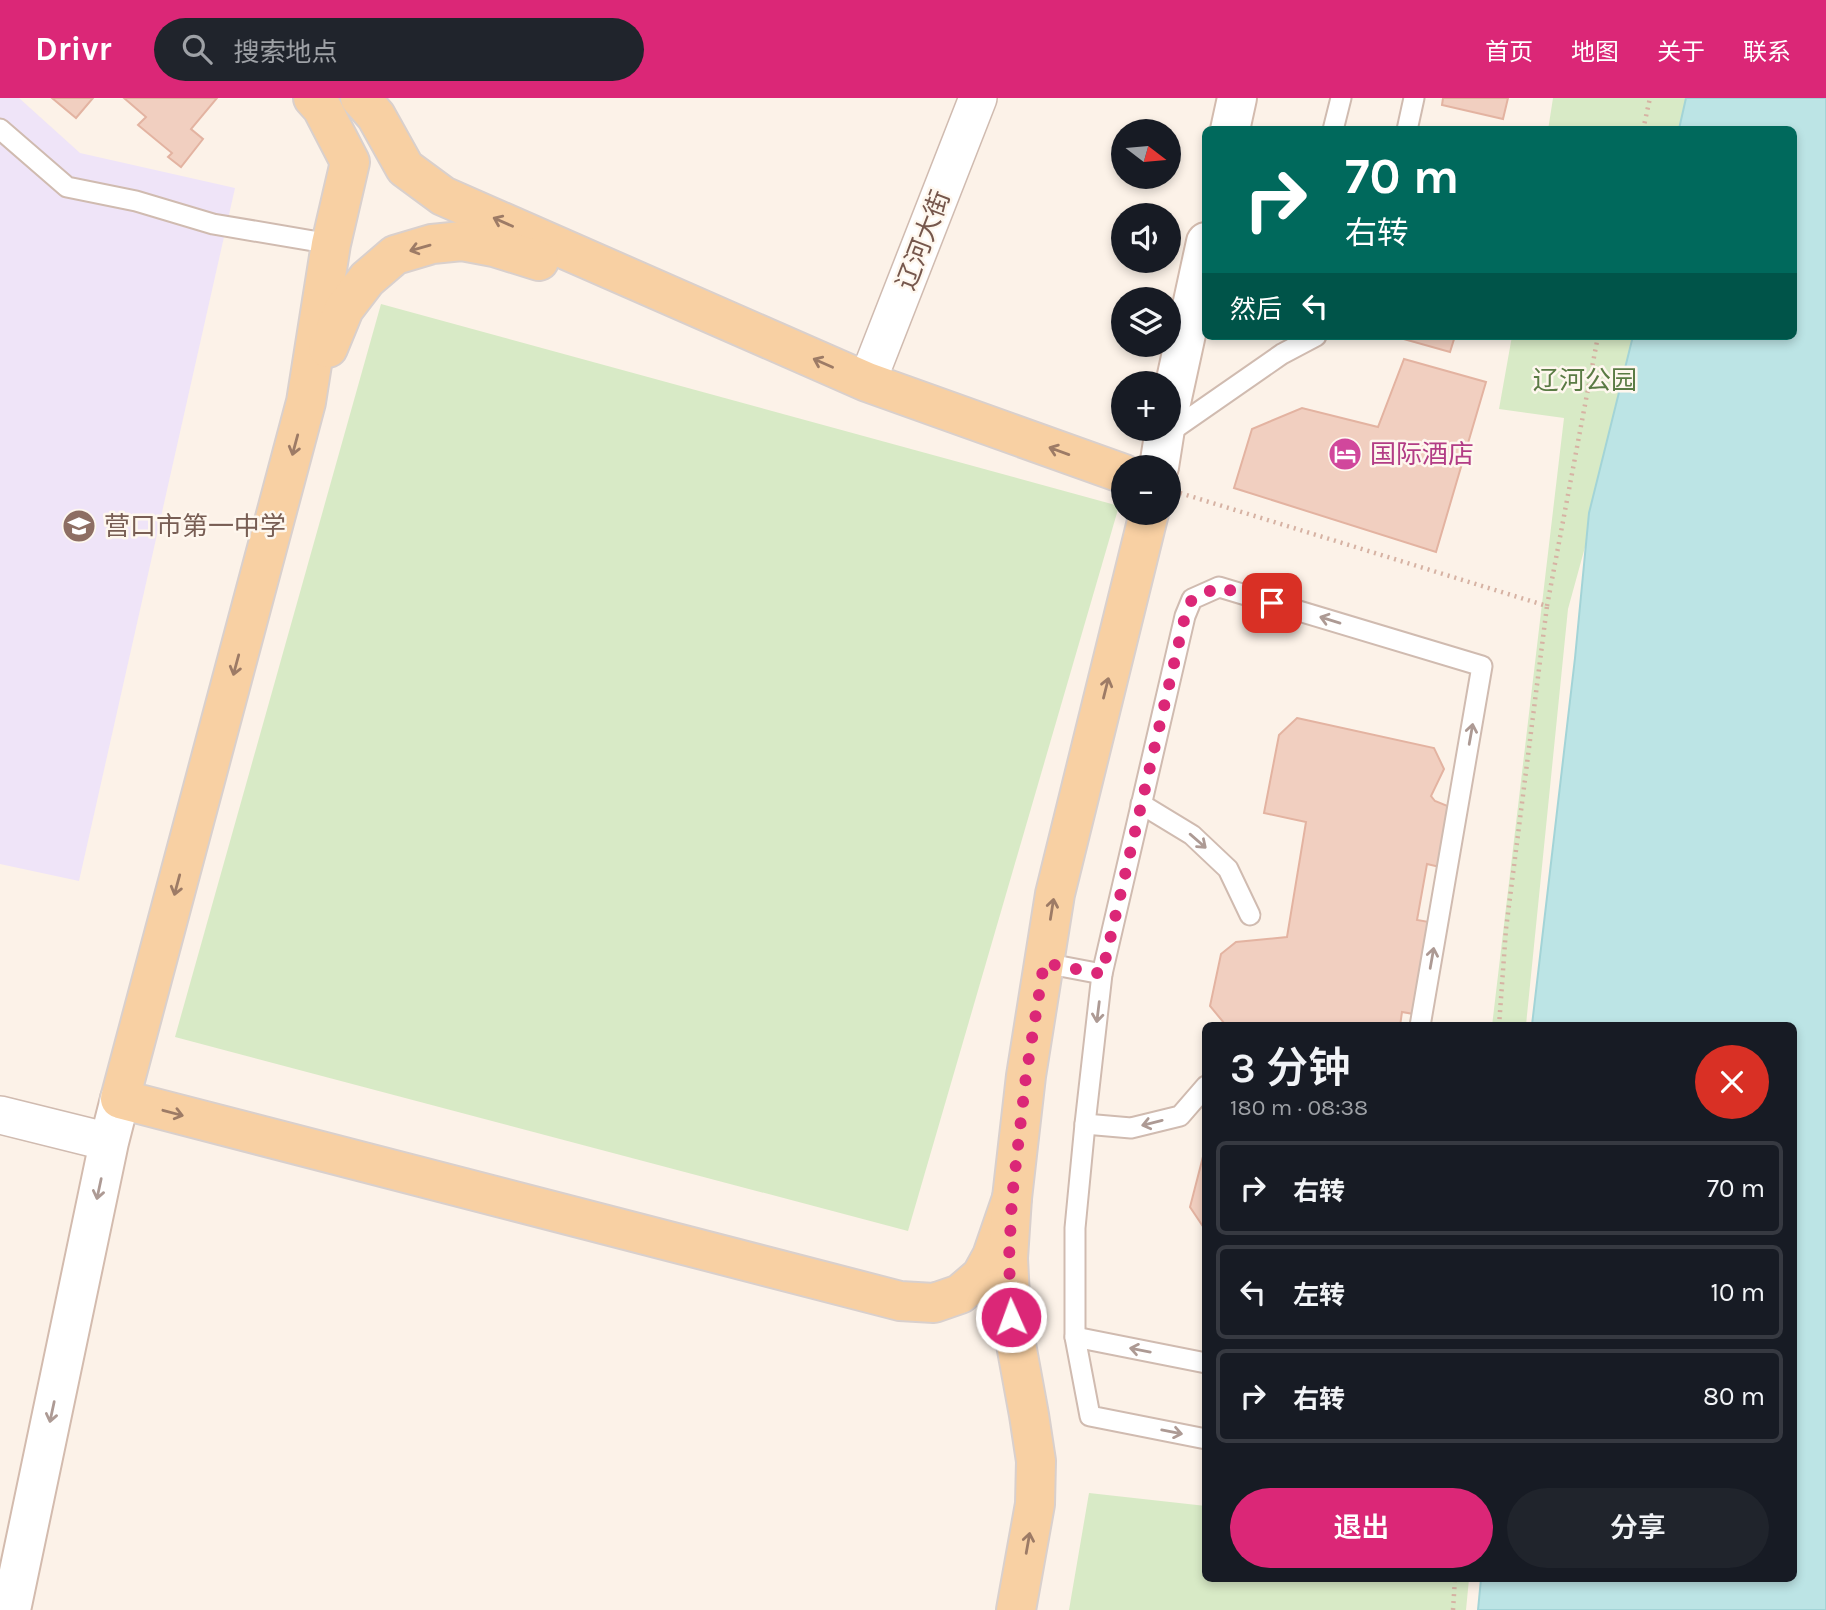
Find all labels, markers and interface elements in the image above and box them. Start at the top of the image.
search box [154,18,644,81]
text: Drivr [35,30,112,68]
icon: search [178,30,216,68]
text: 搜索地点 [234,37,338,68]
text: 首页 [1485,38,1533,66]
text: 地图 [1571,38,1619,66]
text: 关于 [1657,38,1705,66]
text: 联系 [1743,38,1791,66]
north arrow [1111,119,1181,189]
map controls [1111,119,1181,525]
text: 70 m [1345,148,1459,205]
icon: right [1230,154,1321,245]
street label: 辽河大街 [890,186,957,294]
button: sound [1111,203,1181,273]
one-way arrow [493,215,514,228]
text: 右转 [1345,215,1409,252]
one-way arrow [409,242,431,255]
button: layers [1111,287,1181,357]
icon: left [1296,287,1334,325]
text: 然后 [1230,294,1282,325]
one-way arrow [813,356,835,369]
park label: 辽河公园 [1533,365,1637,396]
button: + [1111,371,1181,441]
one-way arrow [287,434,300,456]
hotel icon: 国际酒店 [1326,435,1364,473]
place label: 国际酒店 [1370,439,1474,470]
one-way arrow [1049,444,1071,456]
button: − [1111,455,1181,525]
school or university icon: 营口市第一中学 [60,507,98,545]
place label: 营口市第一中学 [104,511,286,542]
pin [1242,573,1302,633]
icon: arrive [1253,584,1291,622]
one-way arrow [1320,613,1342,626]
one-way arrow [229,653,242,676]
one-way arrow [1100,677,1113,700]
one-way arrow [1464,723,1478,746]
one-way arrow [1189,833,1207,849]
one-way arrow [170,873,183,896]
one-way arrow [1046,898,1059,921]
one-way arrow [1426,947,1439,970]
one-way arrow [1091,1000,1104,1023]
text: 3 分钟 [1230,1043,1350,1093]
button: close [1695,1045,1769,1119]
text: 180 m · 08:38 [1230,1094,1368,1121]
one-way arrow [161,1107,184,1120]
one-way arrow [1141,1117,1164,1130]
icon: right [1234,1169,1272,1207]
text: 70 m [1707,1173,1765,1204]
text: 右转 [1293,1176,1345,1207]
one-way arrow [92,1177,105,1200]
icon: left [1234,1273,1272,1311]
text: 10 m [1710,1277,1765,1308]
position arrow [974,1280,1048,1354]
text: 左转 [1293,1280,1345,1311]
one-way arrow [1129,1343,1152,1357]
icon: right [1234,1377,1272,1415]
text: 80 m [1703,1381,1765,1412]
text: 右转 [1293,1384,1345,1415]
one-way arrow [45,1400,59,1423]
one-way arrow [1160,1426,1183,1440]
button: 退出 [1230,1488,1493,1568]
button: 分享 [1507,1488,1769,1568]
one-way arrow [1022,1532,1035,1555]

